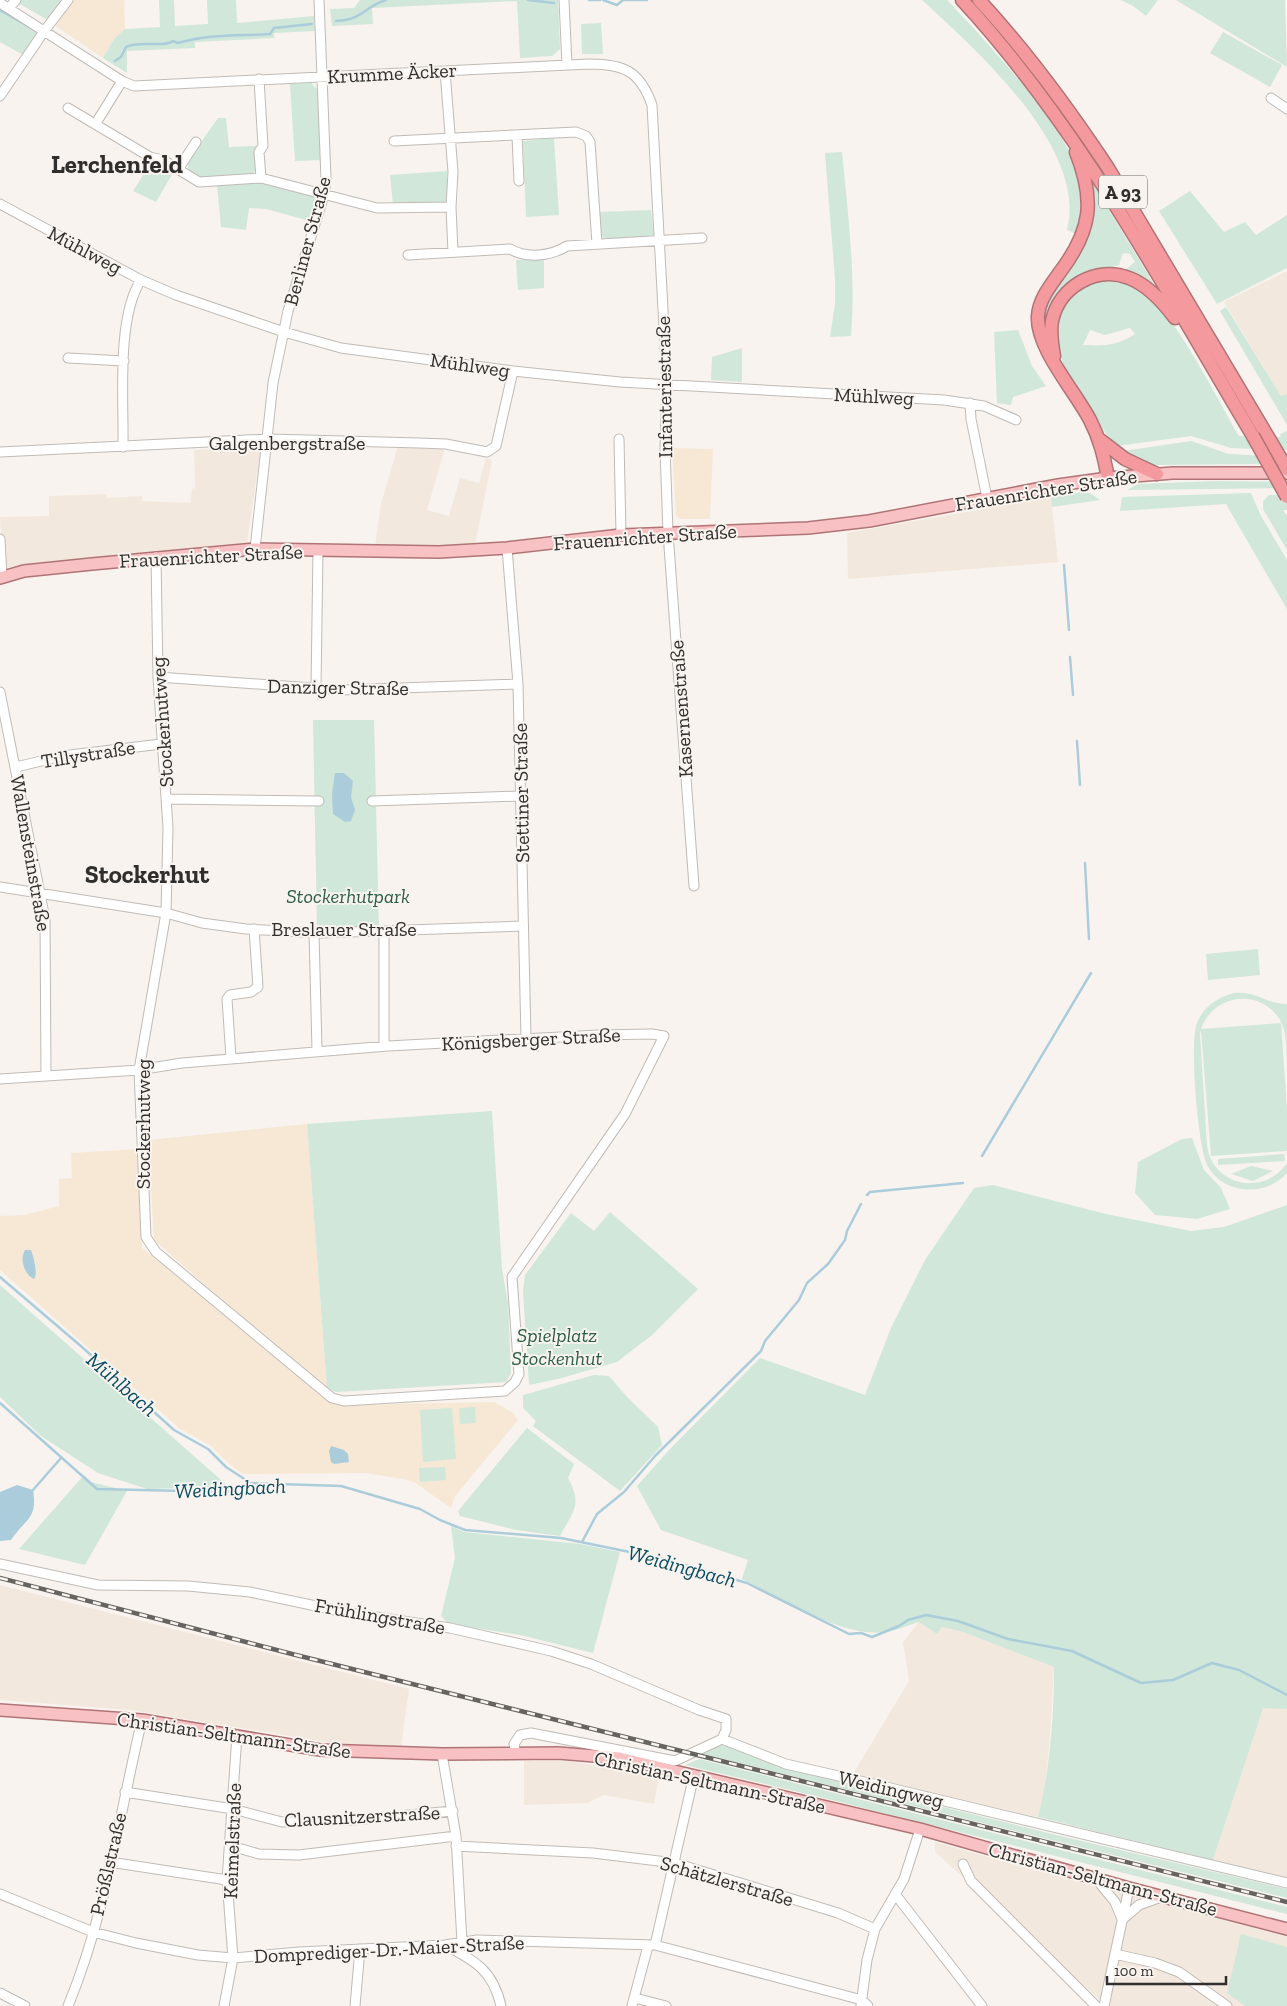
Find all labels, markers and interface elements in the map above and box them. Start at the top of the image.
street label: Krumme Äcker [326,58,458,88]
district label: Lerchenfeld [51,149,183,179]
street label: Berliner Straße [278,174,336,308]
road number: A 93 [1099,176,1147,208]
street label: Mühlweg [44,221,126,279]
street label: Infanteriestraße [651,316,677,458]
street label: Mühlweg [429,348,511,382]
street label: Mühlweg [833,382,915,410]
street label: Galgenbergstraße [209,431,365,455]
street label: Frauenrichter Straße [953,464,1139,516]
street label: Frauenrichter Straße [553,519,737,555]
street label: Frauenrichter Straße [119,539,303,573]
street label: Kasernenstraße [664,639,698,779]
street label: Stockerhutweg [145,656,179,788]
street label: Danziger Straße [267,674,409,700]
street label: Stettiner Straße [508,723,534,863]
street label: Tillystraße [39,735,137,773]
street label: Wallensteinstraße [5,773,57,933]
district label: Stockerhut [85,859,210,889]
park label: Stockerhutpark [286,884,410,908]
street label: Breslauer Straße [271,917,417,941]
street label: Königsberger Straße [441,1022,621,1056]
street label: Stockerhutweg [131,1059,155,1189]
park label: Spielplatz Stockenhut [512,1323,603,1370]
water label: Mühlbach [82,1347,162,1421]
water label: Weidingbach [174,1473,286,1503]
water label: Weidingbach [625,1539,739,1593]
street label: Frühlingstraße [313,1593,447,1639]
street label: Christian-Seltmann-Straße [116,1707,352,1763]
street label: Christian-Seltmann-Straße [592,1746,828,1818]
street label: Weidingweg [836,1765,946,1813]
street label: Keimelstraße [218,1783,246,1899]
street label: Clausnitzerstraße [283,1800,441,1832]
street label: Prößlstraße [84,1810,132,1918]
street label: Christian-Seltmann-Straße [986,1837,1220,1921]
street label: Schätzlerstraße [658,1851,796,1911]
street label: Domprediger-Dr.-Maier-Straße [253,1930,525,1968]
scale bar [1107,1954,1226,1986]
text: 100 m [1114,1962,1153,1980]

